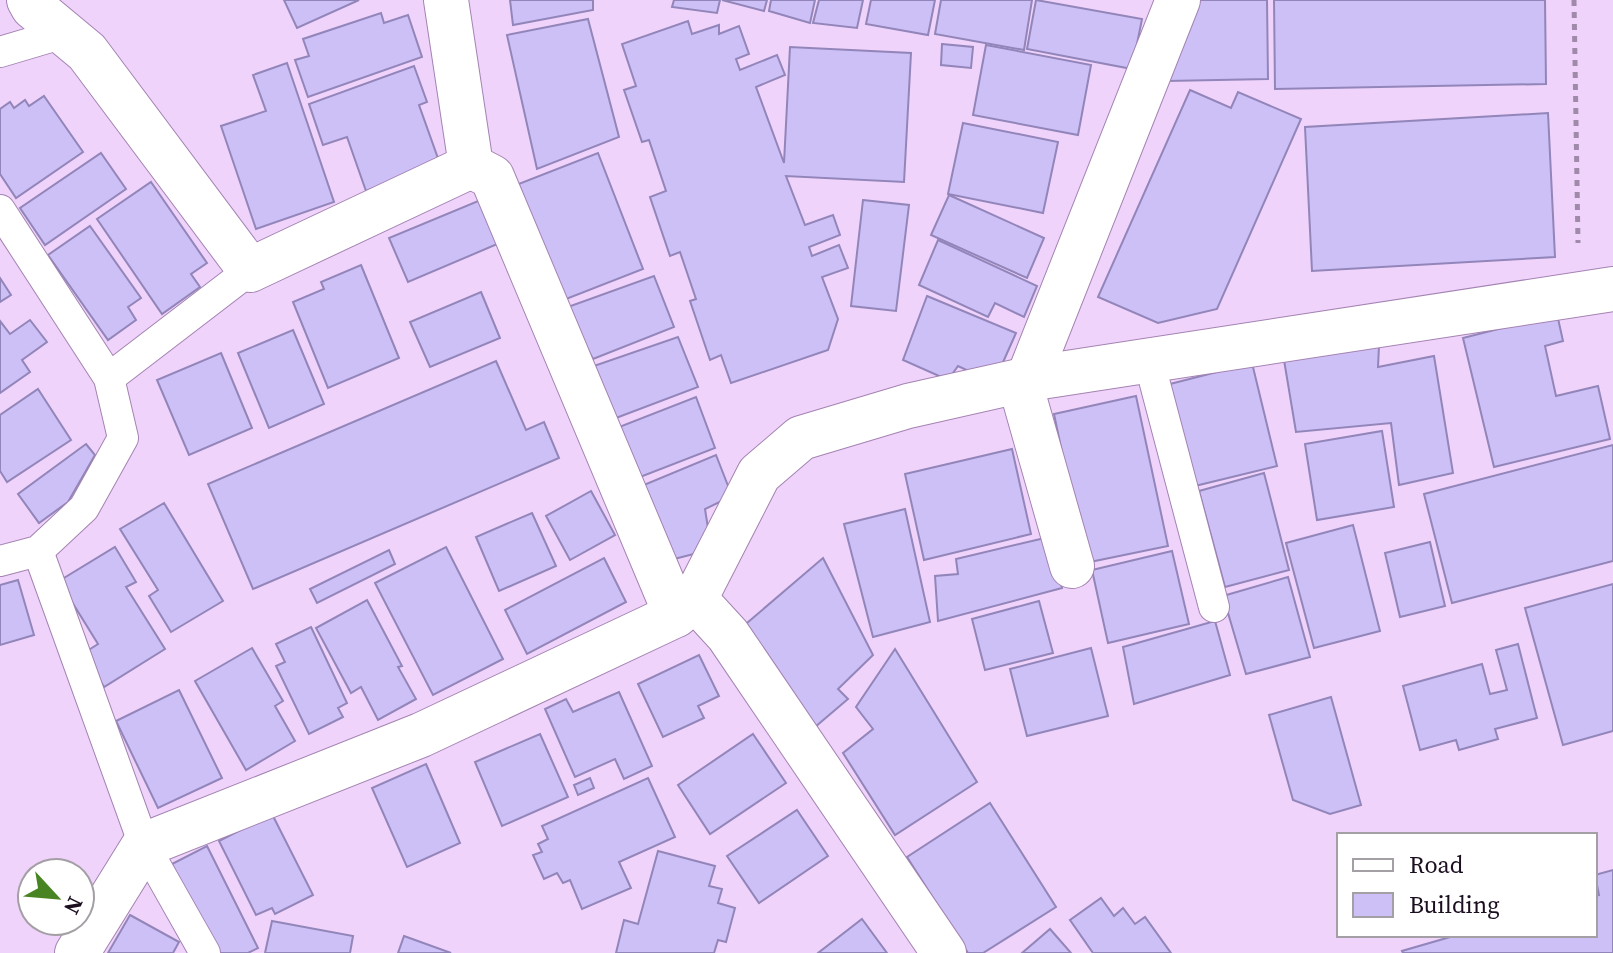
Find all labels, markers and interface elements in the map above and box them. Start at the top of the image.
legend [1337,833,1597,937]
text: Road [1409,848,1464,881]
north arrow [16,857,96,937]
text: Building [1409,888,1500,921]
text: N [57,892,91,920]

